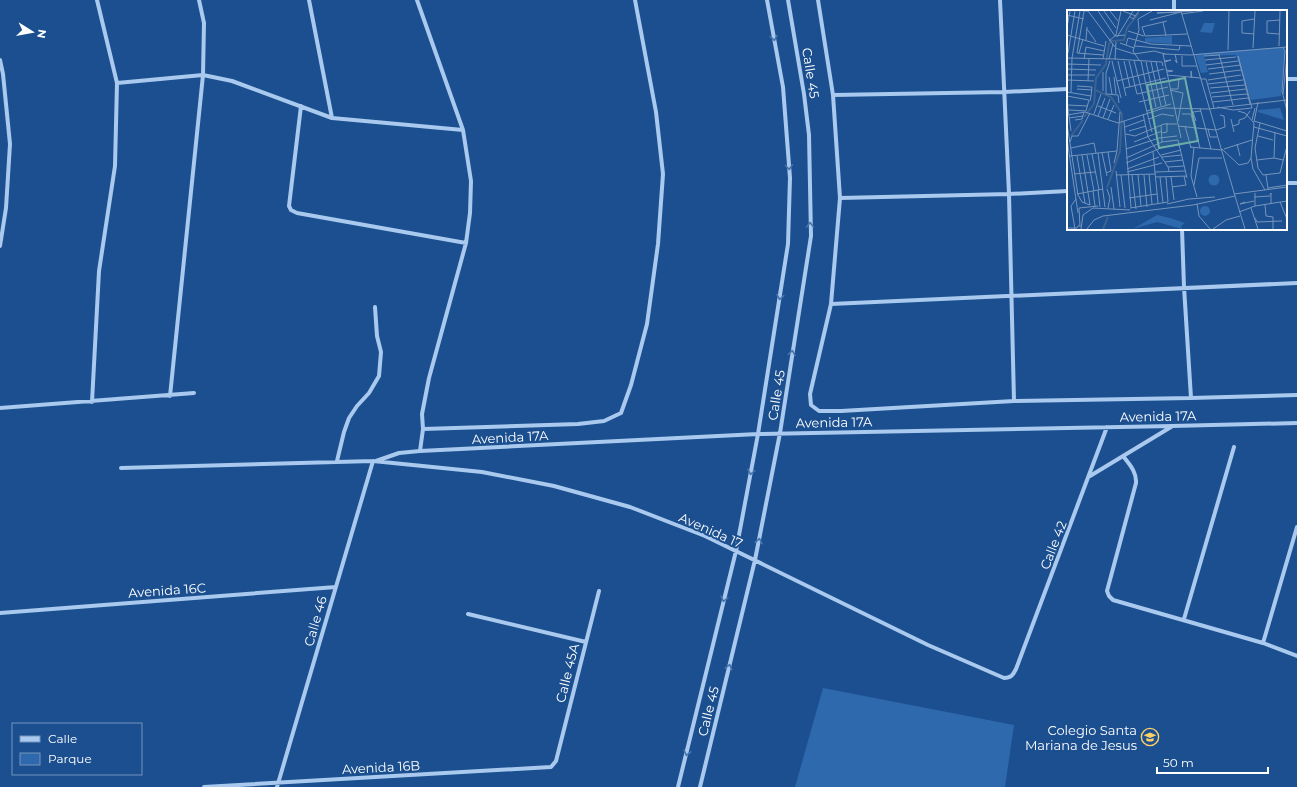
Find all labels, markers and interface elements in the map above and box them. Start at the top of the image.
inset map [1067,10,1287,230]
north arrow [12,12,52,52]
text: N [34,28,50,40]
one-way arrow [769,35,778,41]
street label: Calle 45 [799,47,823,99]
one-way arrow [784,164,793,170]
one-way arrow [806,222,815,228]
one-way arrow [776,294,785,300]
one-way arrow [787,350,796,356]
street label: Calle 45 [764,369,788,421]
street label: Avenida 17A [1120,407,1197,425]
street label: Avenida 17A [796,413,873,431]
street label: Avenida 17A [471,427,549,447]
one-way arrow [747,469,756,475]
street label: Avenida 17 [677,509,746,551]
street label: Calle 42 [1036,518,1070,572]
one-way arrow [754,538,762,544]
street label: Avenida 16C [128,579,206,601]
street label: Calle 46 [300,594,330,648]
one-way arrow [721,596,729,603]
street label: Calle 45A [552,641,582,704]
one-way arrow [724,664,732,671]
street label: Calle 45 [694,684,722,738]
place label: Colegio Santa Mariana de Jesus [1025,722,1137,753]
legend [12,723,142,775]
school or university icon: Colegio Santa Mariana de Jesus [1140,727,1160,747]
text: Calle [48,731,77,746]
scale bar [1157,749,1268,775]
one-way arrow [684,750,692,756]
text: Parque [48,751,92,766]
text: 50 m [1163,755,1194,770]
street label: Avenida 16B [341,757,421,777]

